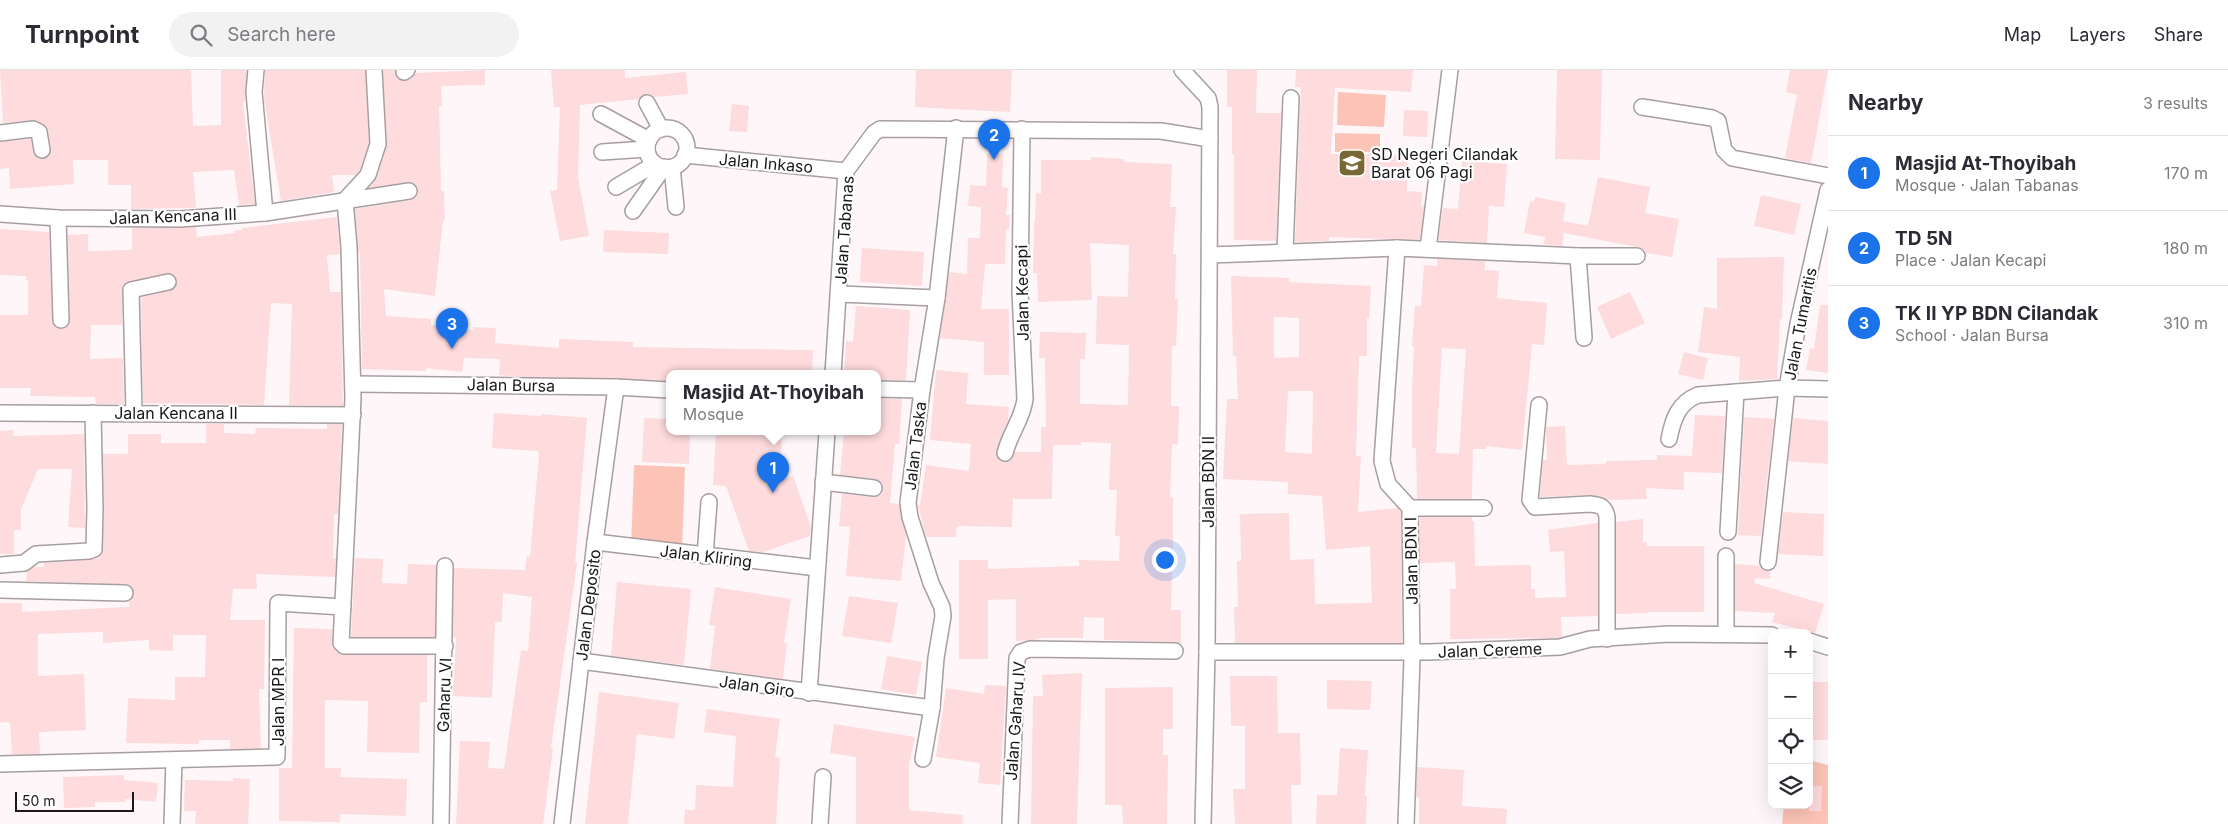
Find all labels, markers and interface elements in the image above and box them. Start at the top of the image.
search box [169,12,519,57]
text: Turnpoint [25,20,139,49]
icon: search [187,21,215,49]
text: Search here [227,23,336,46]
text: Map [2004,24,2041,45]
text: Layers [2069,24,2126,45]
text: Share [2154,24,2203,45]
text: Nearby [1848,90,1923,115]
text: 3 results [2143,93,2208,113]
pin: 2 [978,119,1010,160]
place label: SD Negeri Cilandak Barat 06 Pagi [1371,144,1518,182]
school or university icon: SD Negeri Cilandak Barat 06 Pagi [1337,148,1367,178]
street label: Jalan Inkaso [718,149,814,177]
text: Masjid At-Thoyibah [1895,152,2076,175]
text: 1 [1861,163,1867,183]
text: 170 m [2164,163,2208,183]
street label: Jalan Tabanas [830,175,858,285]
text: Mosque · Jalan Tabanas [1895,175,2079,195]
street label: Jalan Kencana III [109,204,237,228]
text: TD 5N [1895,227,1953,250]
text: 2 [1859,238,1869,258]
text: 180 m [2163,238,2208,258]
street label: Jalan Kecapi [1011,245,1033,341]
text: Place · Jalan Kecapi [1895,250,2046,270]
street label: Jalan Tumaritis [1779,266,1821,382]
text: TK II YP BDN Cilandak [1895,302,2098,325]
pin: 3 [436,308,468,349]
text: 3 [1859,313,1869,333]
text: 310 m [2163,313,2208,333]
text: School · Jalan Bursa [1895,325,2049,345]
popup [666,370,881,435]
street label: Jalan Bursa [467,374,555,396]
text: Masjid At-Thoyibah [683,381,864,404]
street label: Jalan Taska [900,400,930,492]
street label: Jalan Kencana II [114,403,238,423]
text: Mosque [683,404,744,424]
street label: Jalan BDN II [1198,436,1218,528]
pin: 1 [757,452,789,493]
street label: Jalan BDN I [1400,517,1422,605]
street label: Jalan Kliring [659,540,753,572]
your location [1152,547,1178,573]
street label: Jalan Deposito [571,548,605,662]
map controls [1768,629,1813,809]
button: + [1768,629,1813,674]
street label: Jalan Cereme [1437,638,1543,662]
street label: Gaharu VI [433,657,455,733]
street label: Jalan MPR I [268,658,288,746]
street label: Jalan Gaharu IV [1001,661,1029,781]
street label: Jalan Giro [718,671,796,701]
button: − [1768,674,1813,719]
button: locate [1768,719,1813,764]
button: layers [1768,764,1813,809]
scale bar [15,789,134,812]
text: 50 m [22,792,56,809]

